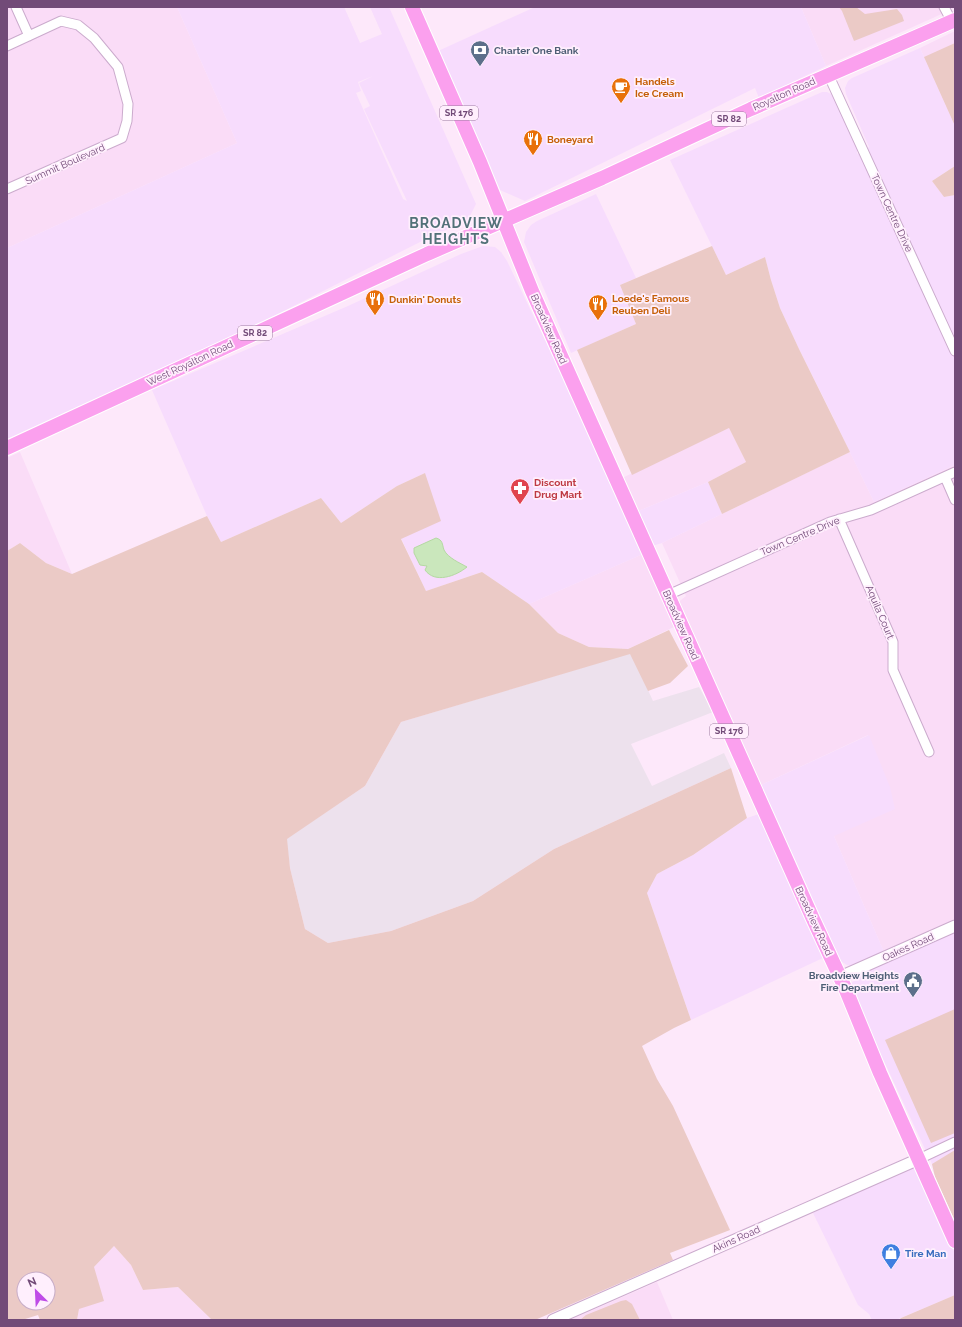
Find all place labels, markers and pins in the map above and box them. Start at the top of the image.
bank icon: Charter One Bank [469,39,491,67]
place label: Charter One Bank [494,45,579,56]
cafe icon: Handels Ice Cream [610,76,632,104]
place label: Handels Ice Cream [635,76,683,99]
restaurant icon: Boneyard [522,128,544,156]
place label: Boneyard [547,134,594,145]
restaurant icon: Dunkin' Donuts [364,288,386,316]
restaurant icon: Loede's Famous Reuben Deli [587,293,609,321]
place label: Loede's Famous Reuben Deli [612,293,689,316]
place label: Dunkin' Donuts [389,294,461,305]
pharmacy icon: Discount Drug Mart [509,477,531,505]
place label: Discount Drug Mart [534,477,582,500]
place label: Broadview Heights Fire Department [809,970,899,993]
public building icon: Broadview Heights Fire Department [902,970,924,998]
shop icon: Tire Man [880,1242,902,1270]
place label: Tire Man [905,1248,946,1259]

